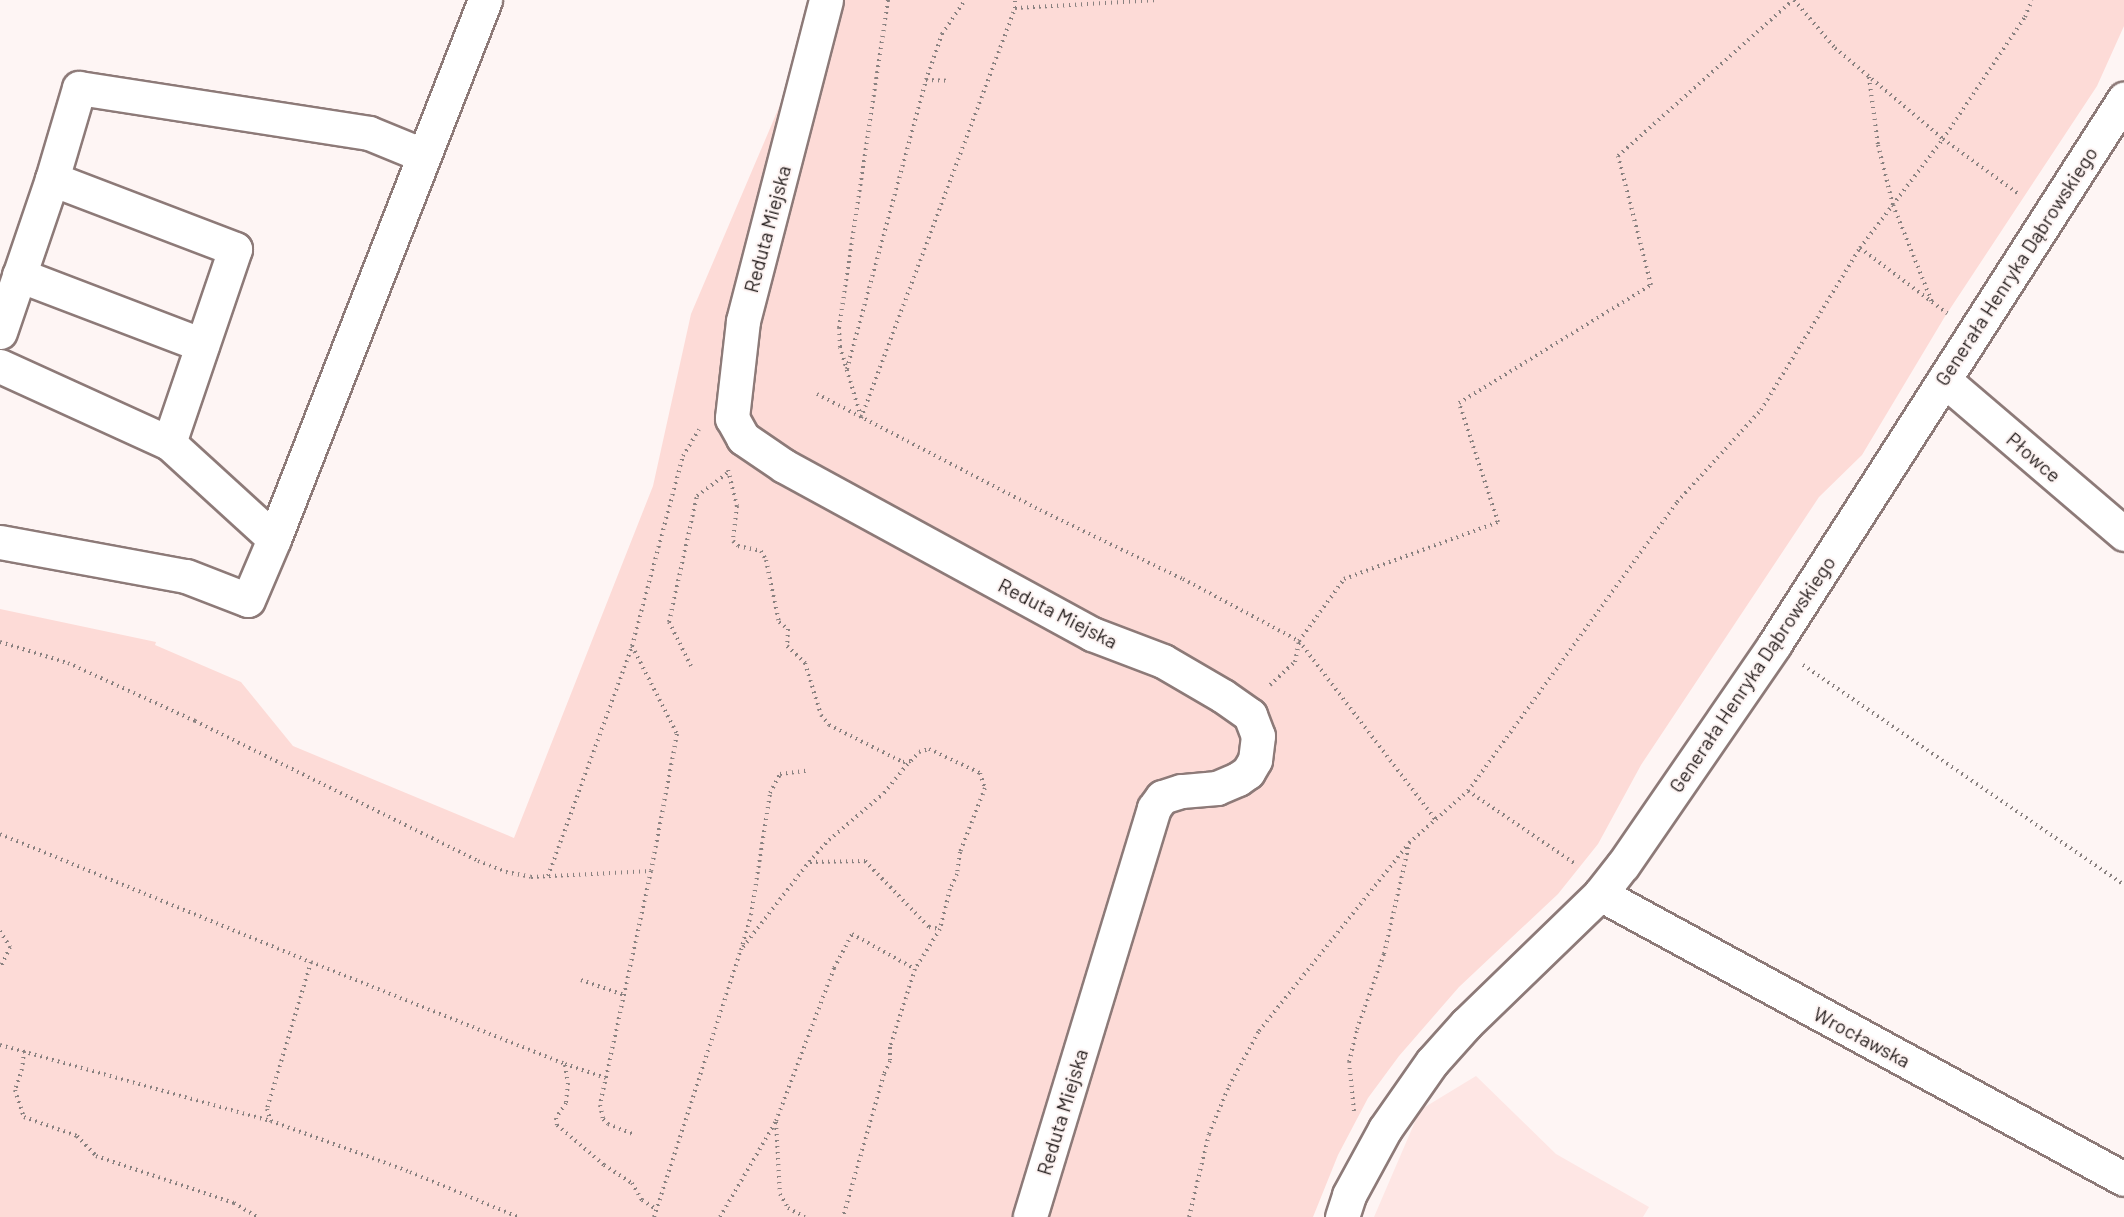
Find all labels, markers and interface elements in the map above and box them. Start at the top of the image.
street label: Generała Henryka Dąbrowskiego [1930,142,2102,390]
street label: Reduta Miejska [739,163,795,295]
street label: Płowce [2002,427,2066,487]
street label: Generała Henryka Dąbrowskiego [1664,551,1840,797]
street label: Reduta Miejska [994,573,1122,653]
street label: Wrocławska [1809,1001,1915,1073]
street label: Reduta Miejska [1031,1046,1093,1178]

